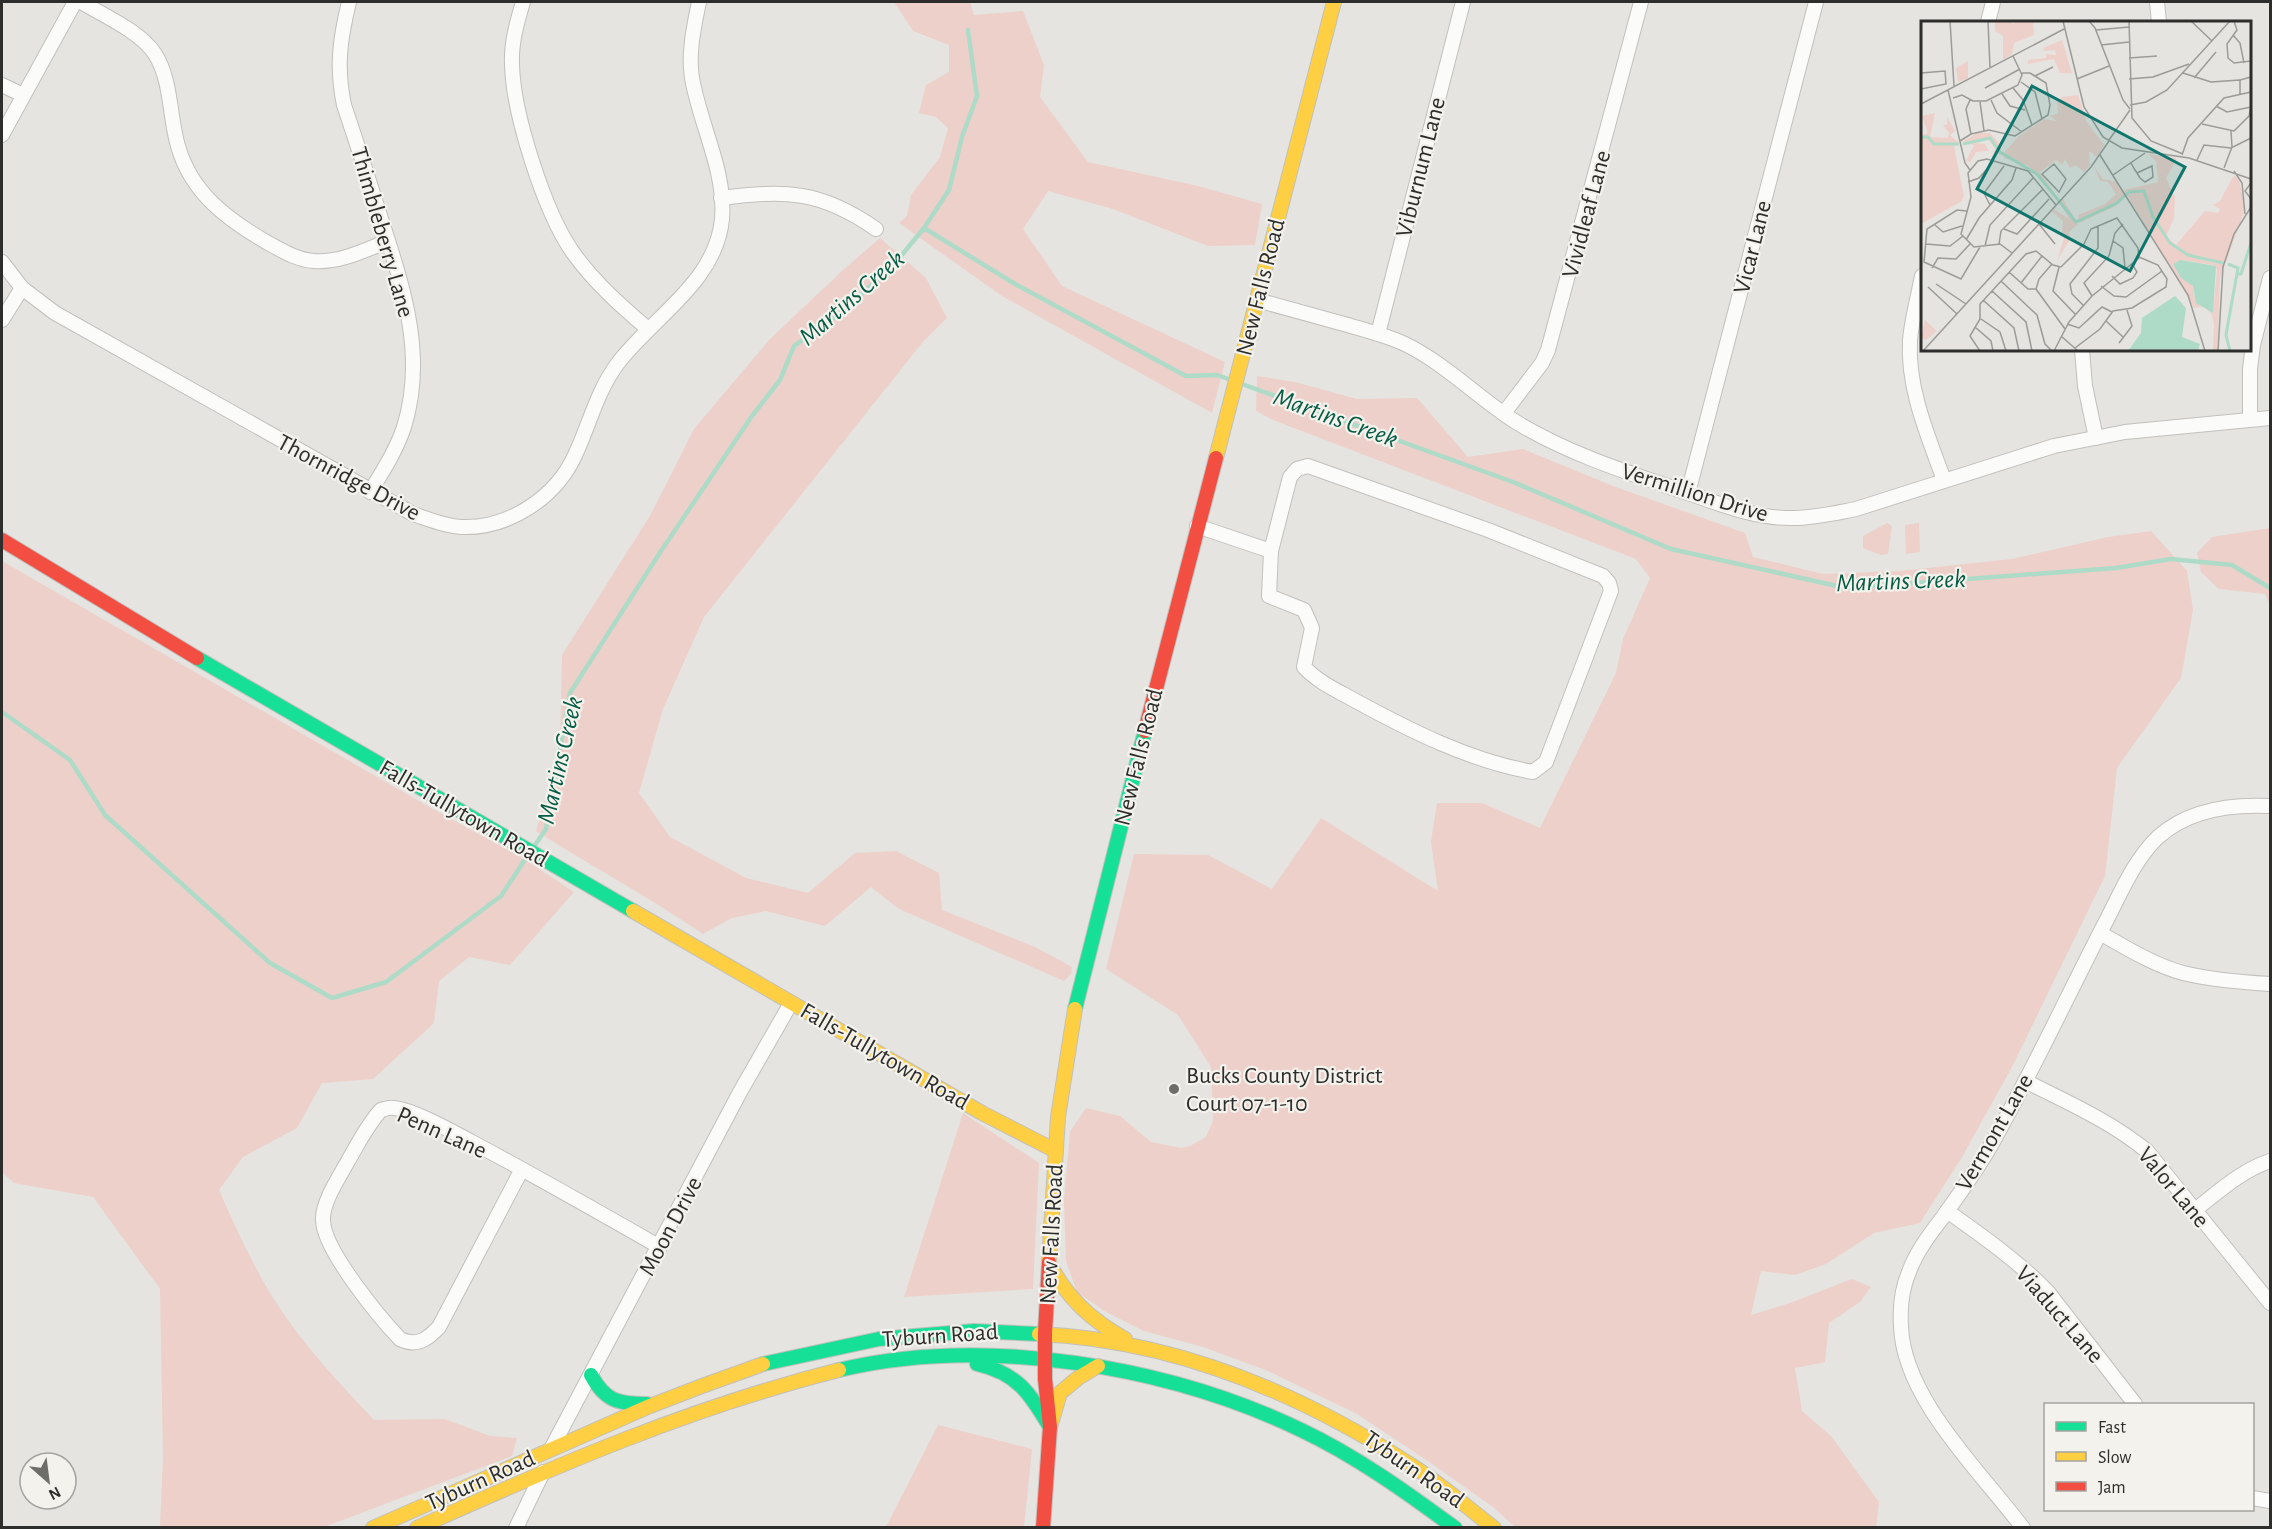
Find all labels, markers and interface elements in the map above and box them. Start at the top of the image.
inset map [1921,21,2251,351]
street label: Viburnum Lane [1392,95,1450,240]
street label: Thimbleberry Lane [346,144,418,320]
street label: Vividleaf Lane [1558,148,1616,281]
street label: Vicar Lane [1730,198,1776,296]
street label: New Falls Road [1232,216,1290,358]
water label: Martins Creek [794,245,909,350]
water label: Martins Creek [1270,384,1401,452]
street label: Thornridge Drive [273,430,424,526]
street label: Vermillion Drive [1619,459,1771,527]
water label: Martins Creek [1836,566,1966,596]
street label: New Falls Road [1110,686,1168,828]
water label: Martins Creek [533,694,587,826]
street label: Falls-Tullytown Road [375,756,552,872]
street label: Falls-Tullytown Road [796,999,973,1115]
place label: Bucks County District Court 07-1-10 [1186,1064,1383,1116]
street label: Vermont Lane [1952,1070,2038,1195]
marker: Bucks County District Court 07-1-10 [1167,1082,1181,1096]
street label: Penn Lane [393,1103,490,1163]
street label: Valor Lane [2133,1143,2214,1232]
street label: New Falls Road [1036,1163,1068,1305]
street label: Moon Drive [635,1173,707,1280]
street label: Viaduct Lane [2011,1261,2108,1368]
street label: Tyburn Road [881,1320,999,1352]
legend [2044,1403,2254,1511]
text: Fast [2098,1419,2126,1437]
street label: Tyburn Road [1359,1427,1468,1513]
street label: Tyburn Road [422,1446,539,1516]
text: Slow [2098,1449,2131,1467]
north arrow [18,1451,78,1511]
text: Jam [2098,1479,2126,1497]
text: N [46,1484,63,1503]

